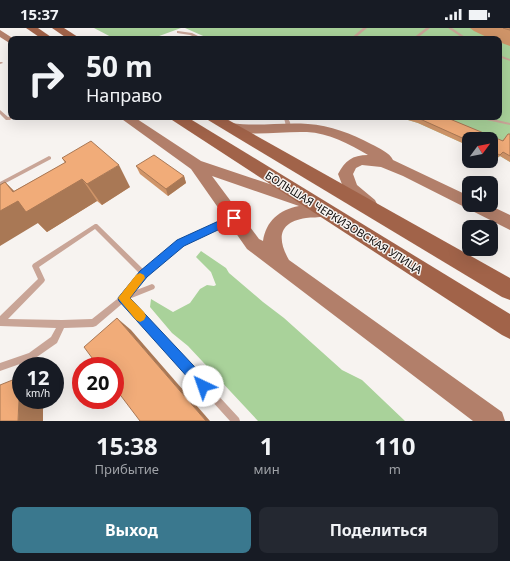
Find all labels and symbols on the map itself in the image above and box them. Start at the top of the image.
north arrow [462,132,498,168]
street label: БОЛЬШАЯ ЧЕРКИЗОВСКАЯ УЛИЦА [263,167,426,277]
pin [217,201,251,235]
speed limit sign: 20 [72,357,124,409]
position arrow [182,365,224,407]

